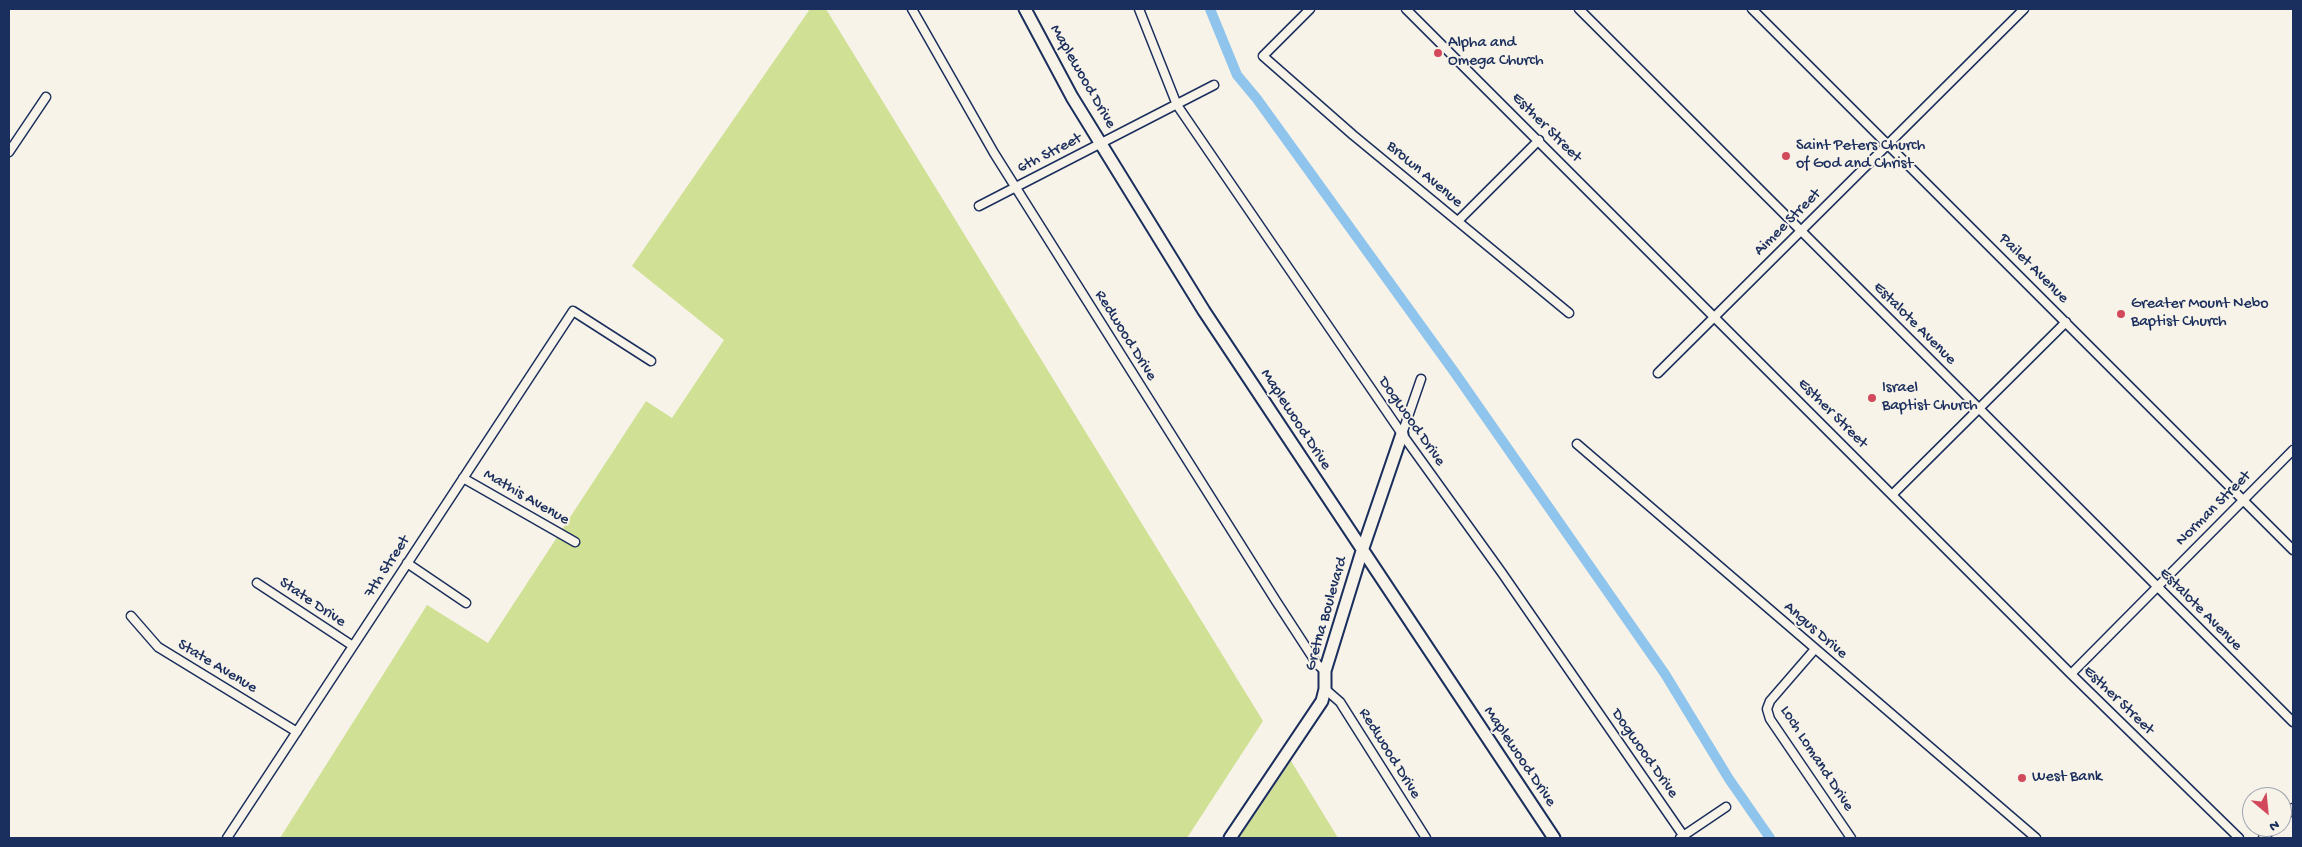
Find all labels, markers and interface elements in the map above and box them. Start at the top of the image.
street label: Maplewood Drive [1045,22,1119,132]
place label: Alpha and Omega Church [1448,34,1543,72]
marker: Alpha and Omega Church [1432,47,1444,59]
street label: Esther Street [1507,89,1585,167]
street label: 6th Street [1015,130,1085,178]
street label: Brown Avenue [1382,137,1466,213]
place label: Saint Peters Church of God and Christ [1796,137,1925,175]
marker: Saint Peters Church of God and Christ [1780,150,1792,162]
street label: Aimee Street [1750,185,1826,261]
street label: Pailet Avenue [1994,230,2072,308]
street label: Estalote Avenue [1868,278,1960,370]
street label: Redwood Drive [1090,287,1160,385]
place label: Greater Mount Nebo Baptist Church [2131,295,2268,333]
marker: Greater Mount Nebo Baptist Church [2115,308,2127,320]
street label: Maplewood Drive [1255,366,1335,474]
street label: Dogwood Drive [1373,374,1449,470]
street label: Esther Street [1793,375,1871,453]
place label: Israel Baptist Church [1882,379,1978,417]
marker: Israel Baptist Church [1866,392,1878,404]
street label: Mathis Avenue [479,466,573,530]
street label: Norman Street [2172,467,2256,551]
street label: 7th Street [361,532,415,602]
street label: Gretna Boulevard [1302,555,1352,673]
street label: Estalote Avenue [2154,564,2246,656]
street label: State Drive [275,574,349,632]
street label: Angus Drive [1779,598,1851,664]
street label: State Avenue [174,636,260,698]
street label: Esther Street [2078,662,2158,740]
street label: Maplewood Drive [1478,703,1560,811]
street label: Loch Lomand Drive [1775,703,1857,815]
street label: Redwood Drive [1354,705,1424,803]
street label: Dogwood Drive [1606,706,1682,802]
place label: West Bank [2032,768,2102,788]
marker: West Bank [2016,772,2028,784]
north arrow [2242,787,2292,837]
text: N [2266,815,2282,834]

